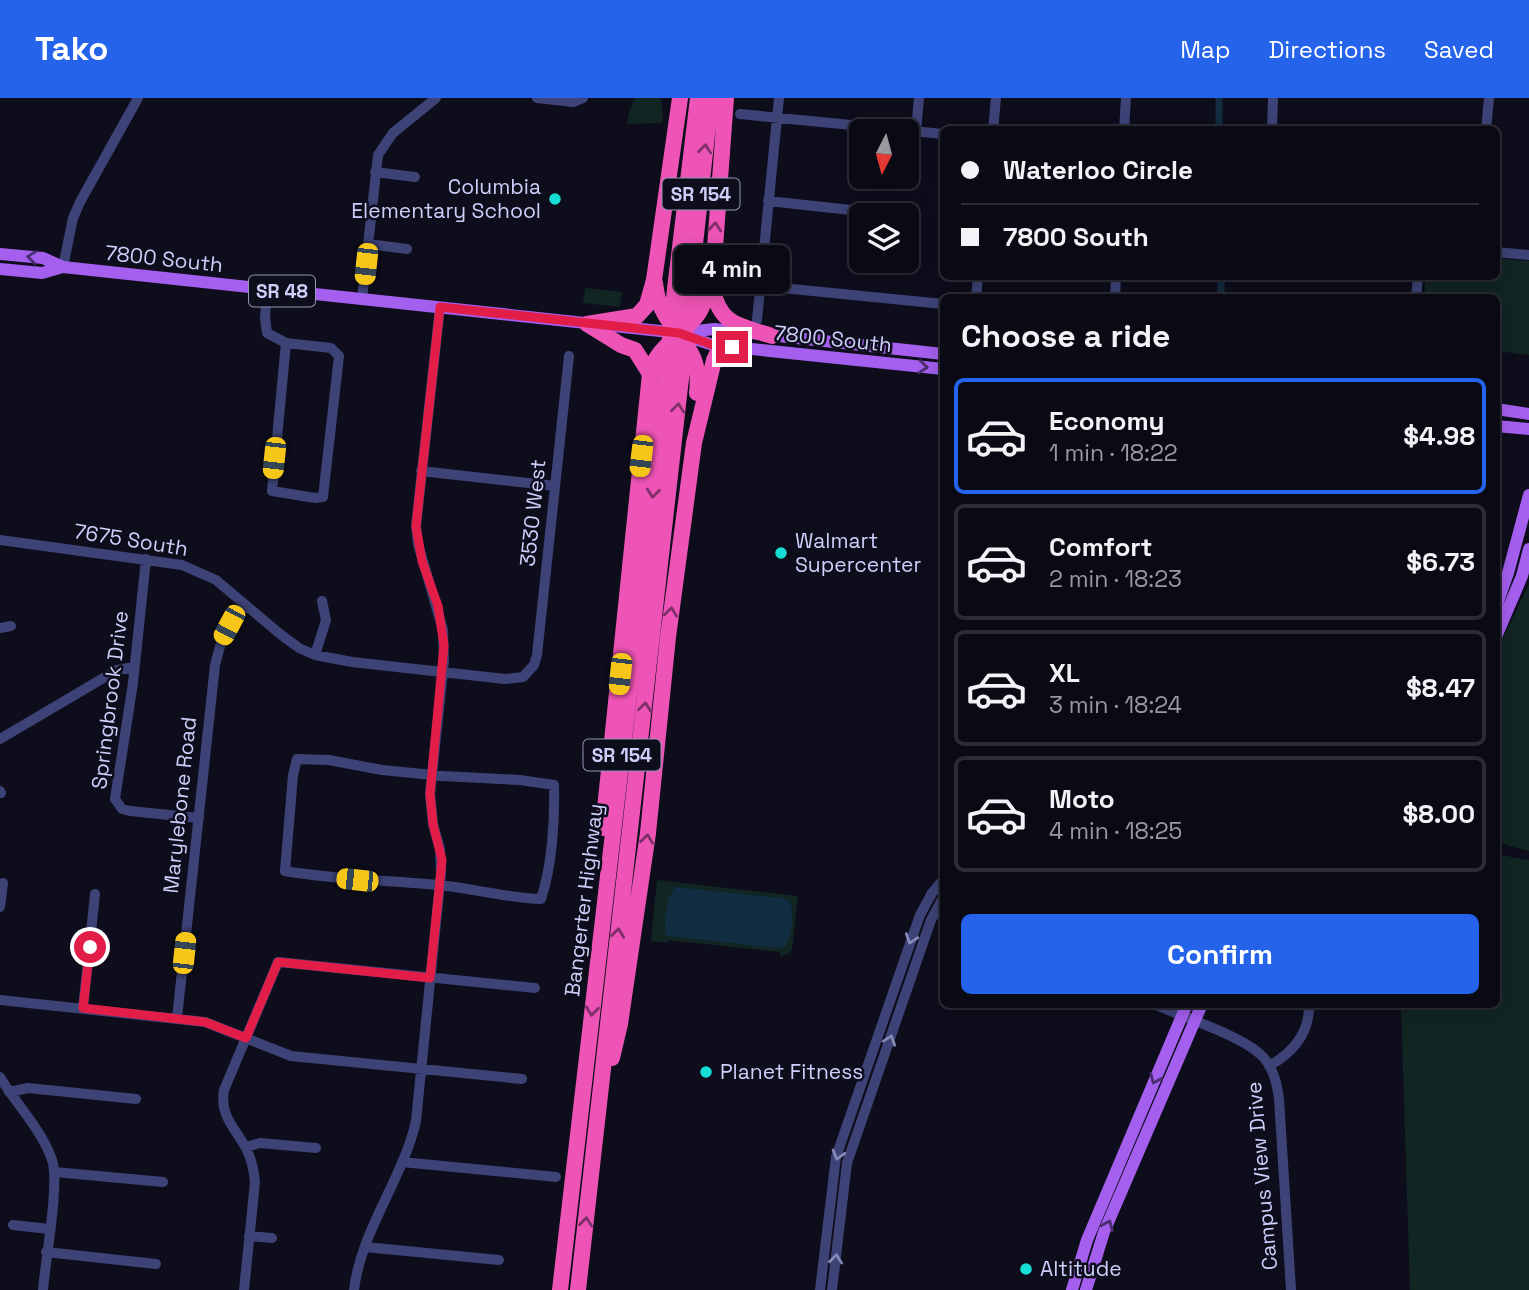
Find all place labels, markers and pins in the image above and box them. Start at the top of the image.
place label: Columbia Elementary School [351,173,541,224]
marker: Columbia Elementary School [547,191,563,207]
place label: Walmart Supercenter [795,527,922,578]
marker: Walmart Supercenter [773,545,789,561]
place label: Planet Fitness [720,1058,863,1085]
marker: Planet Fitness [698,1064,714,1080]
place label: Altitude [1040,1255,1122,1282]
marker: Altitude [1018,1261,1034,1277]

